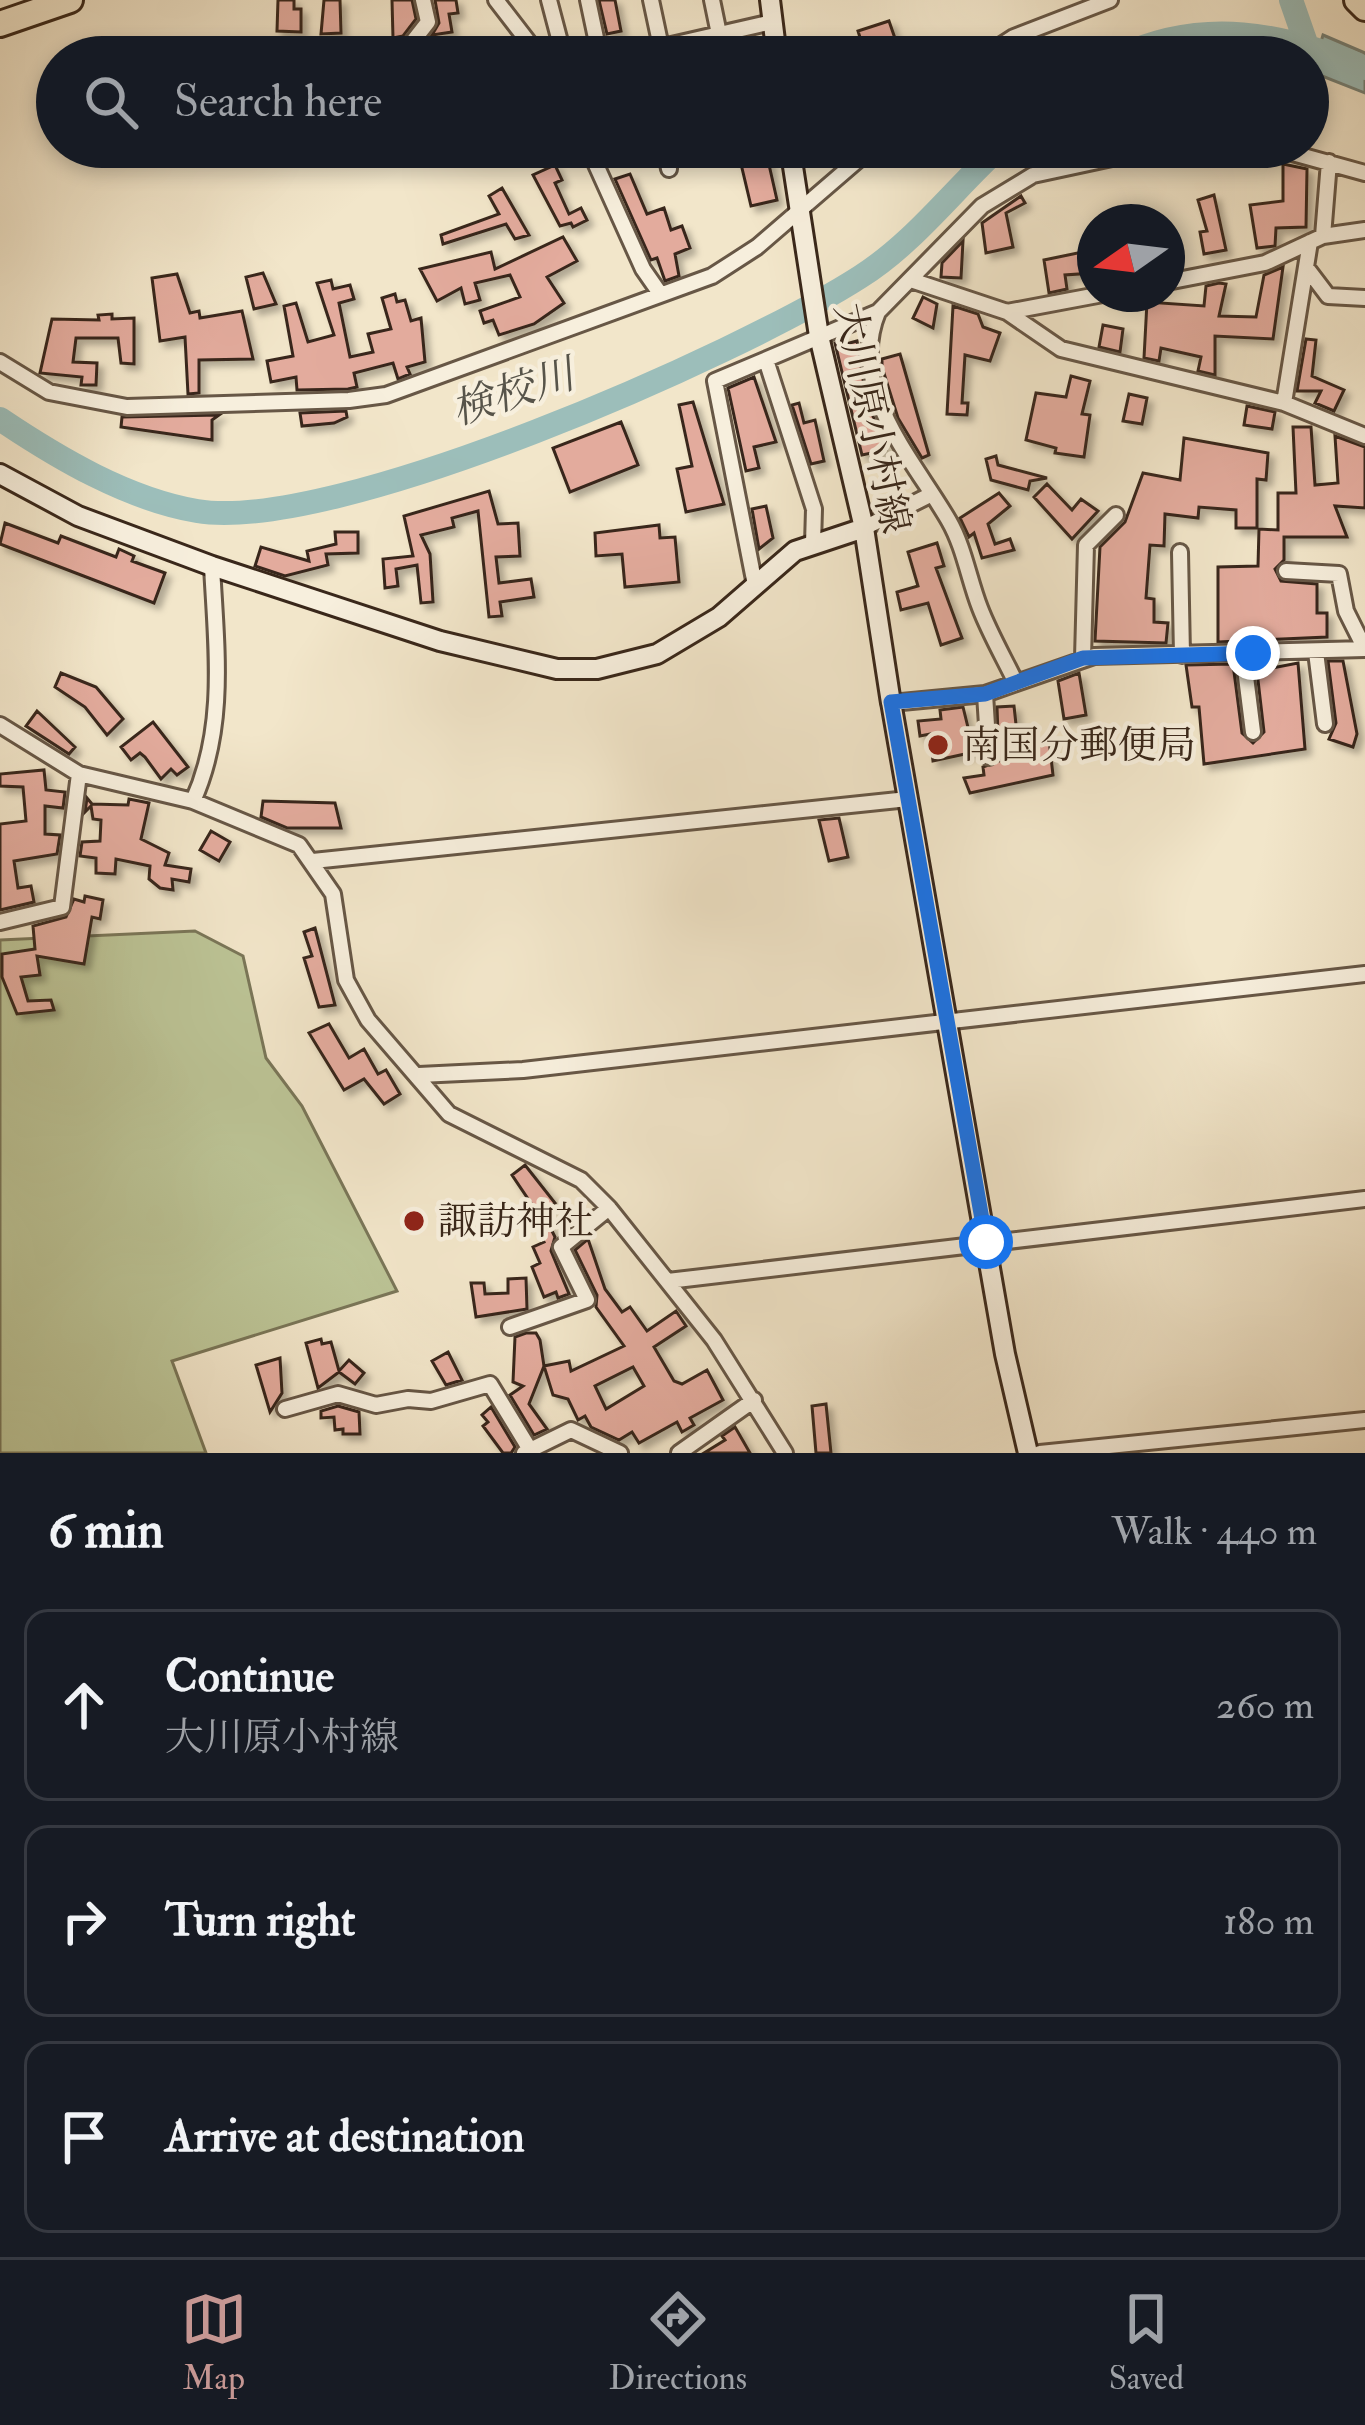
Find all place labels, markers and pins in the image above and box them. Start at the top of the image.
place label: 南国分郵便局 [962,721,1196,770]
marker: 南国分郵便局 [925,732,951,758]
place label: 諏訪神社 [438,1197,594,1246]
marker: 諏訪神社 [401,1208,427,1234]

